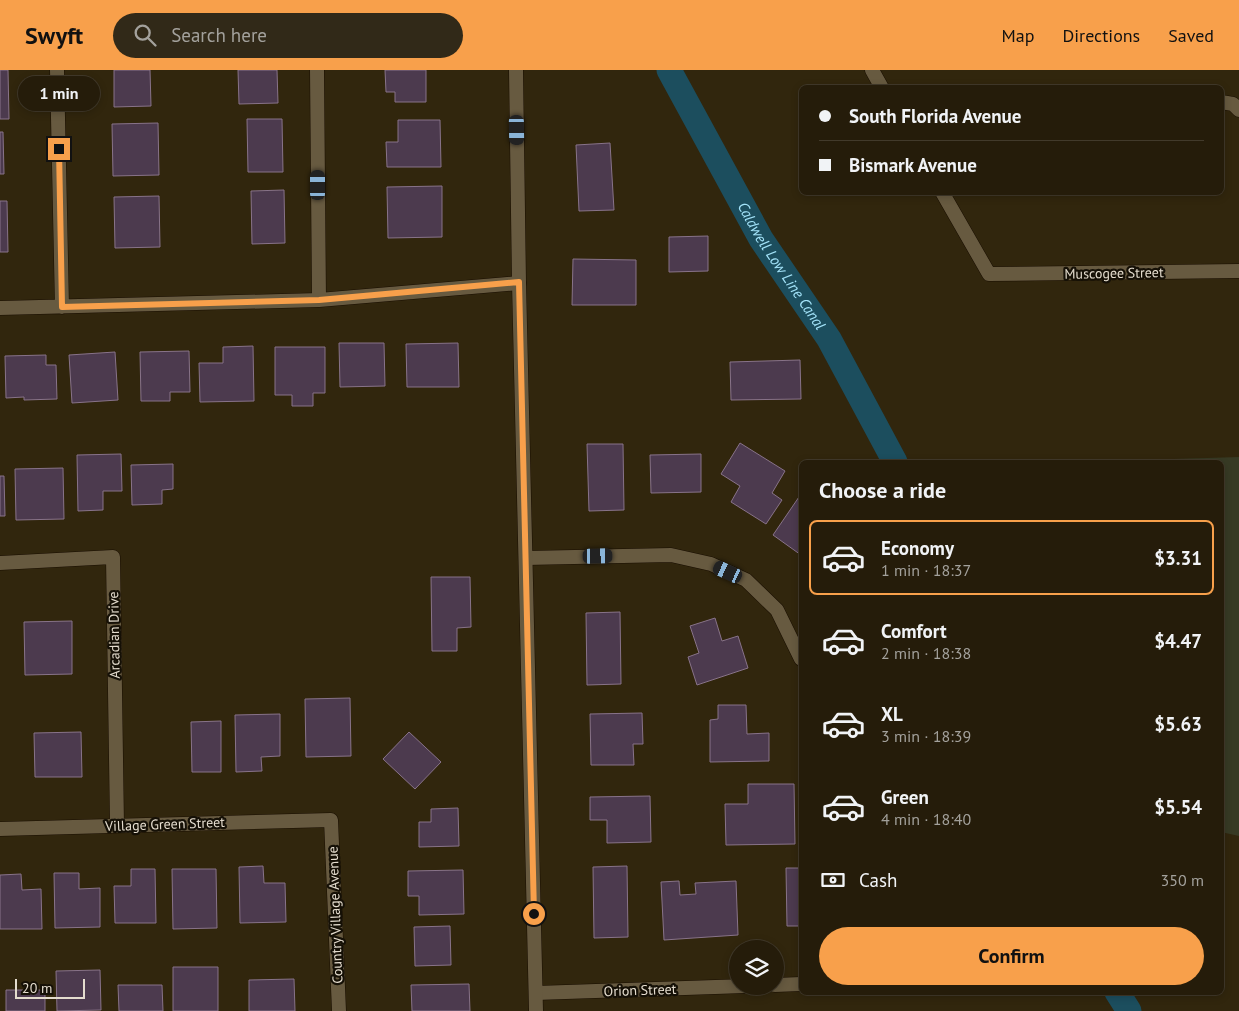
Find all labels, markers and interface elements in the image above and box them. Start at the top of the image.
search box [113,13,463,58]
text: Swyft [25,20,83,51]
icon: search [131,21,159,49]
text: Search here [171,23,267,47]
text: Map [1002,24,1034,47]
text: Directions [1062,24,1140,47]
text: Saved [1168,24,1214,47]
callout: 1 min [18,77,100,112]
text: 1 min [39,83,79,103]
text: South Florida Avenue [849,104,1021,128]
car [509,115,524,145]
route end [48,138,70,160]
text: Bismark Avenue [849,153,977,177]
car [310,170,325,200]
water label: Caldwell Low Line Canal [734,199,830,333]
street label: Muscogee Street [1064,263,1164,283]
text: Choose a ride [819,476,946,504]
icon: car [821,535,866,580]
text: Economy [881,536,954,560]
text: $3.31 [1154,546,1202,570]
car [582,548,613,564]
car [711,559,744,585]
text: 1 min · 18:37 [881,560,971,580]
street label: Arcadian Drive [104,591,124,679]
icon: car [821,618,866,663]
text: Comfort [881,619,947,643]
text: $4.47 [1154,629,1202,653]
text: 2 min · 18:38 [881,643,971,663]
icon: car [821,701,866,746]
text: XL [881,702,903,726]
text: $5.63 [1154,712,1202,736]
text: 3 min · 18:39 [881,726,971,746]
icon: car [821,784,866,829]
text: Green [881,785,929,809]
text: $5.54 [1154,795,1202,819]
text: 4 min · 18:40 [881,809,971,829]
street label: Village Green Street [104,813,225,835]
street label: Country Village Avenue [324,846,346,984]
icon: cash [819,866,847,894]
text: Cash [859,868,897,892]
text: 350 m [1161,870,1204,890]
route start [523,903,545,925]
button: Confirm [819,927,1204,985]
map controls [729,940,784,995]
button: layers [729,940,784,995]
scale bar [15,976,85,999]
text: 20 m [22,979,52,997]
street label: Orion Street [603,980,677,1000]

